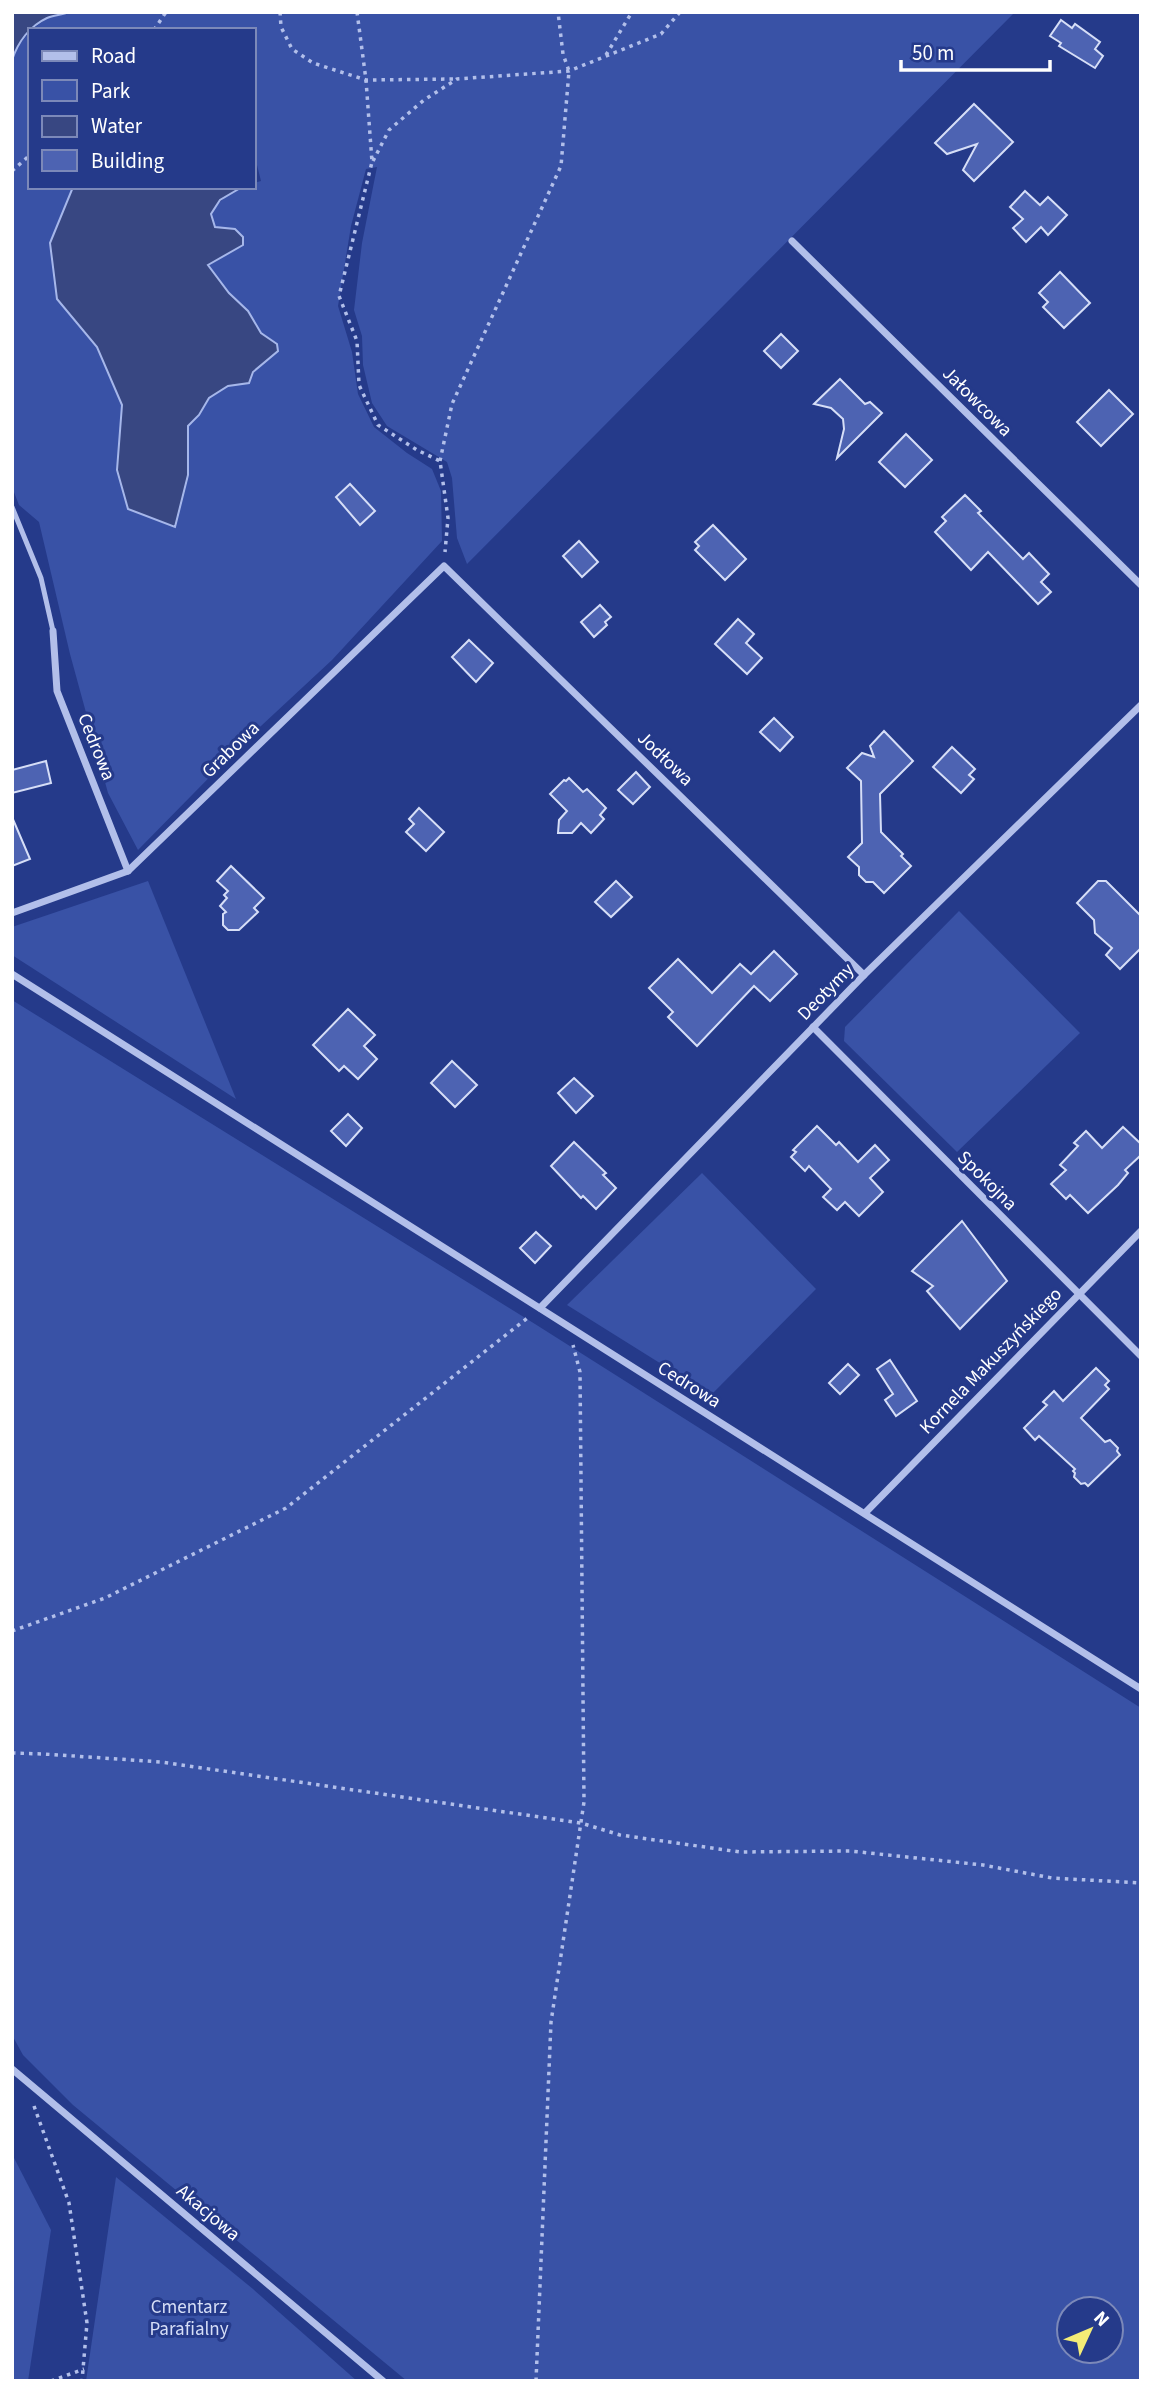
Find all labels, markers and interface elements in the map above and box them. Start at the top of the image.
legend [28,28,256,189]
scale bar [901,28,1050,72]
text: 50 m [912,38,954,68]
text: Road [91,41,136,71]
text: Park [91,76,131,106]
text: Water [91,111,143,141]
text: Building [91,146,165,176]
street label: Jałowcowa [936,361,1018,443]
street label: Cedrowa [70,709,122,785]
street label: Grabowa [196,716,266,784]
street label: Jodłowa [631,725,699,793]
street label: Deotymy [792,957,860,1027]
street label: Spokojna [951,1145,1023,1217]
street label: Kornela Makuszyńskiego [914,1282,1068,1440]
street label: Cedrowa [652,1355,726,1415]
street label: Akacjowa [170,2178,246,2248]
park label: Cmentarz Parafialny [149,2294,229,2343]
north arrow [1055,2295,1125,2365]
text: N [1087,2305,1115,2333]

